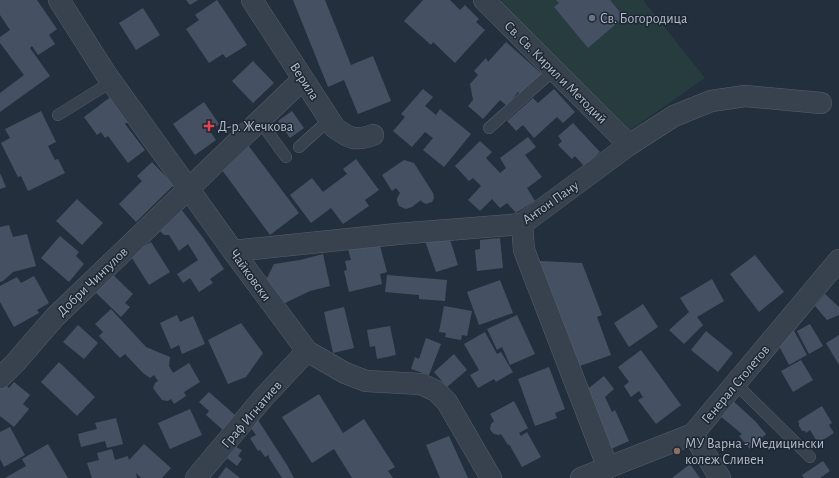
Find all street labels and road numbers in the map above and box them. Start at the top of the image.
street label: Св. Св. Кирил и Методий [501,19,609,127]
street label: Верила [287,60,322,103]
street label: Антон Пану [520,178,581,227]
street label: Добри Чинтулов [55,245,131,319]
street label: Чайковски [227,247,274,304]
street label: Генерал Столетов [699,343,772,426]
street label: Граф Игнатиев [219,378,285,451]

